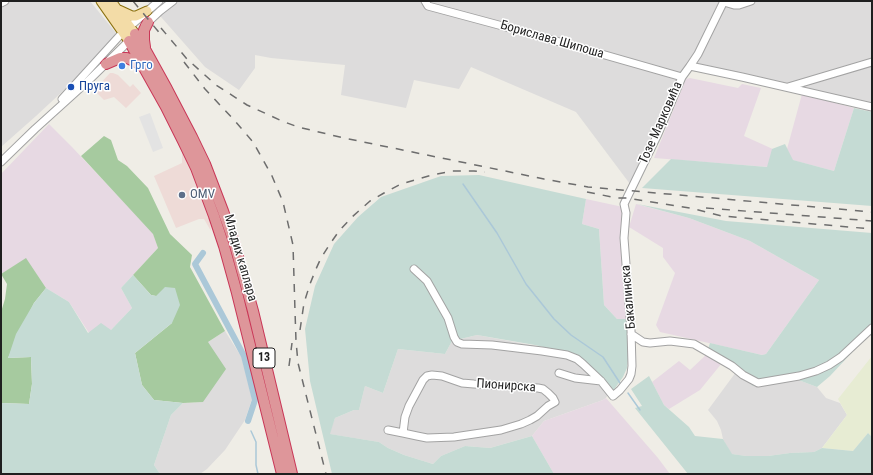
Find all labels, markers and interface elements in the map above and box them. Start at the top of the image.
street label: Борислава Шипоша [498,18,606,62]
place label: Грго [130,58,153,74]
marker: Грго [117,61,127,71]
place label: Пруга [79,79,110,95]
street label: Тозе Марковића [636,79,686,167]
marker: Пруга [66,82,76,92]
place label: OMV [190,187,215,203]
marker: OMV [177,190,187,200]
street label: Младих каплара [220,213,260,303]
street label: Бакалинска [618,264,640,330]
road number: 13 [253,348,275,368]
street label: Пионирска [476,376,536,396]

